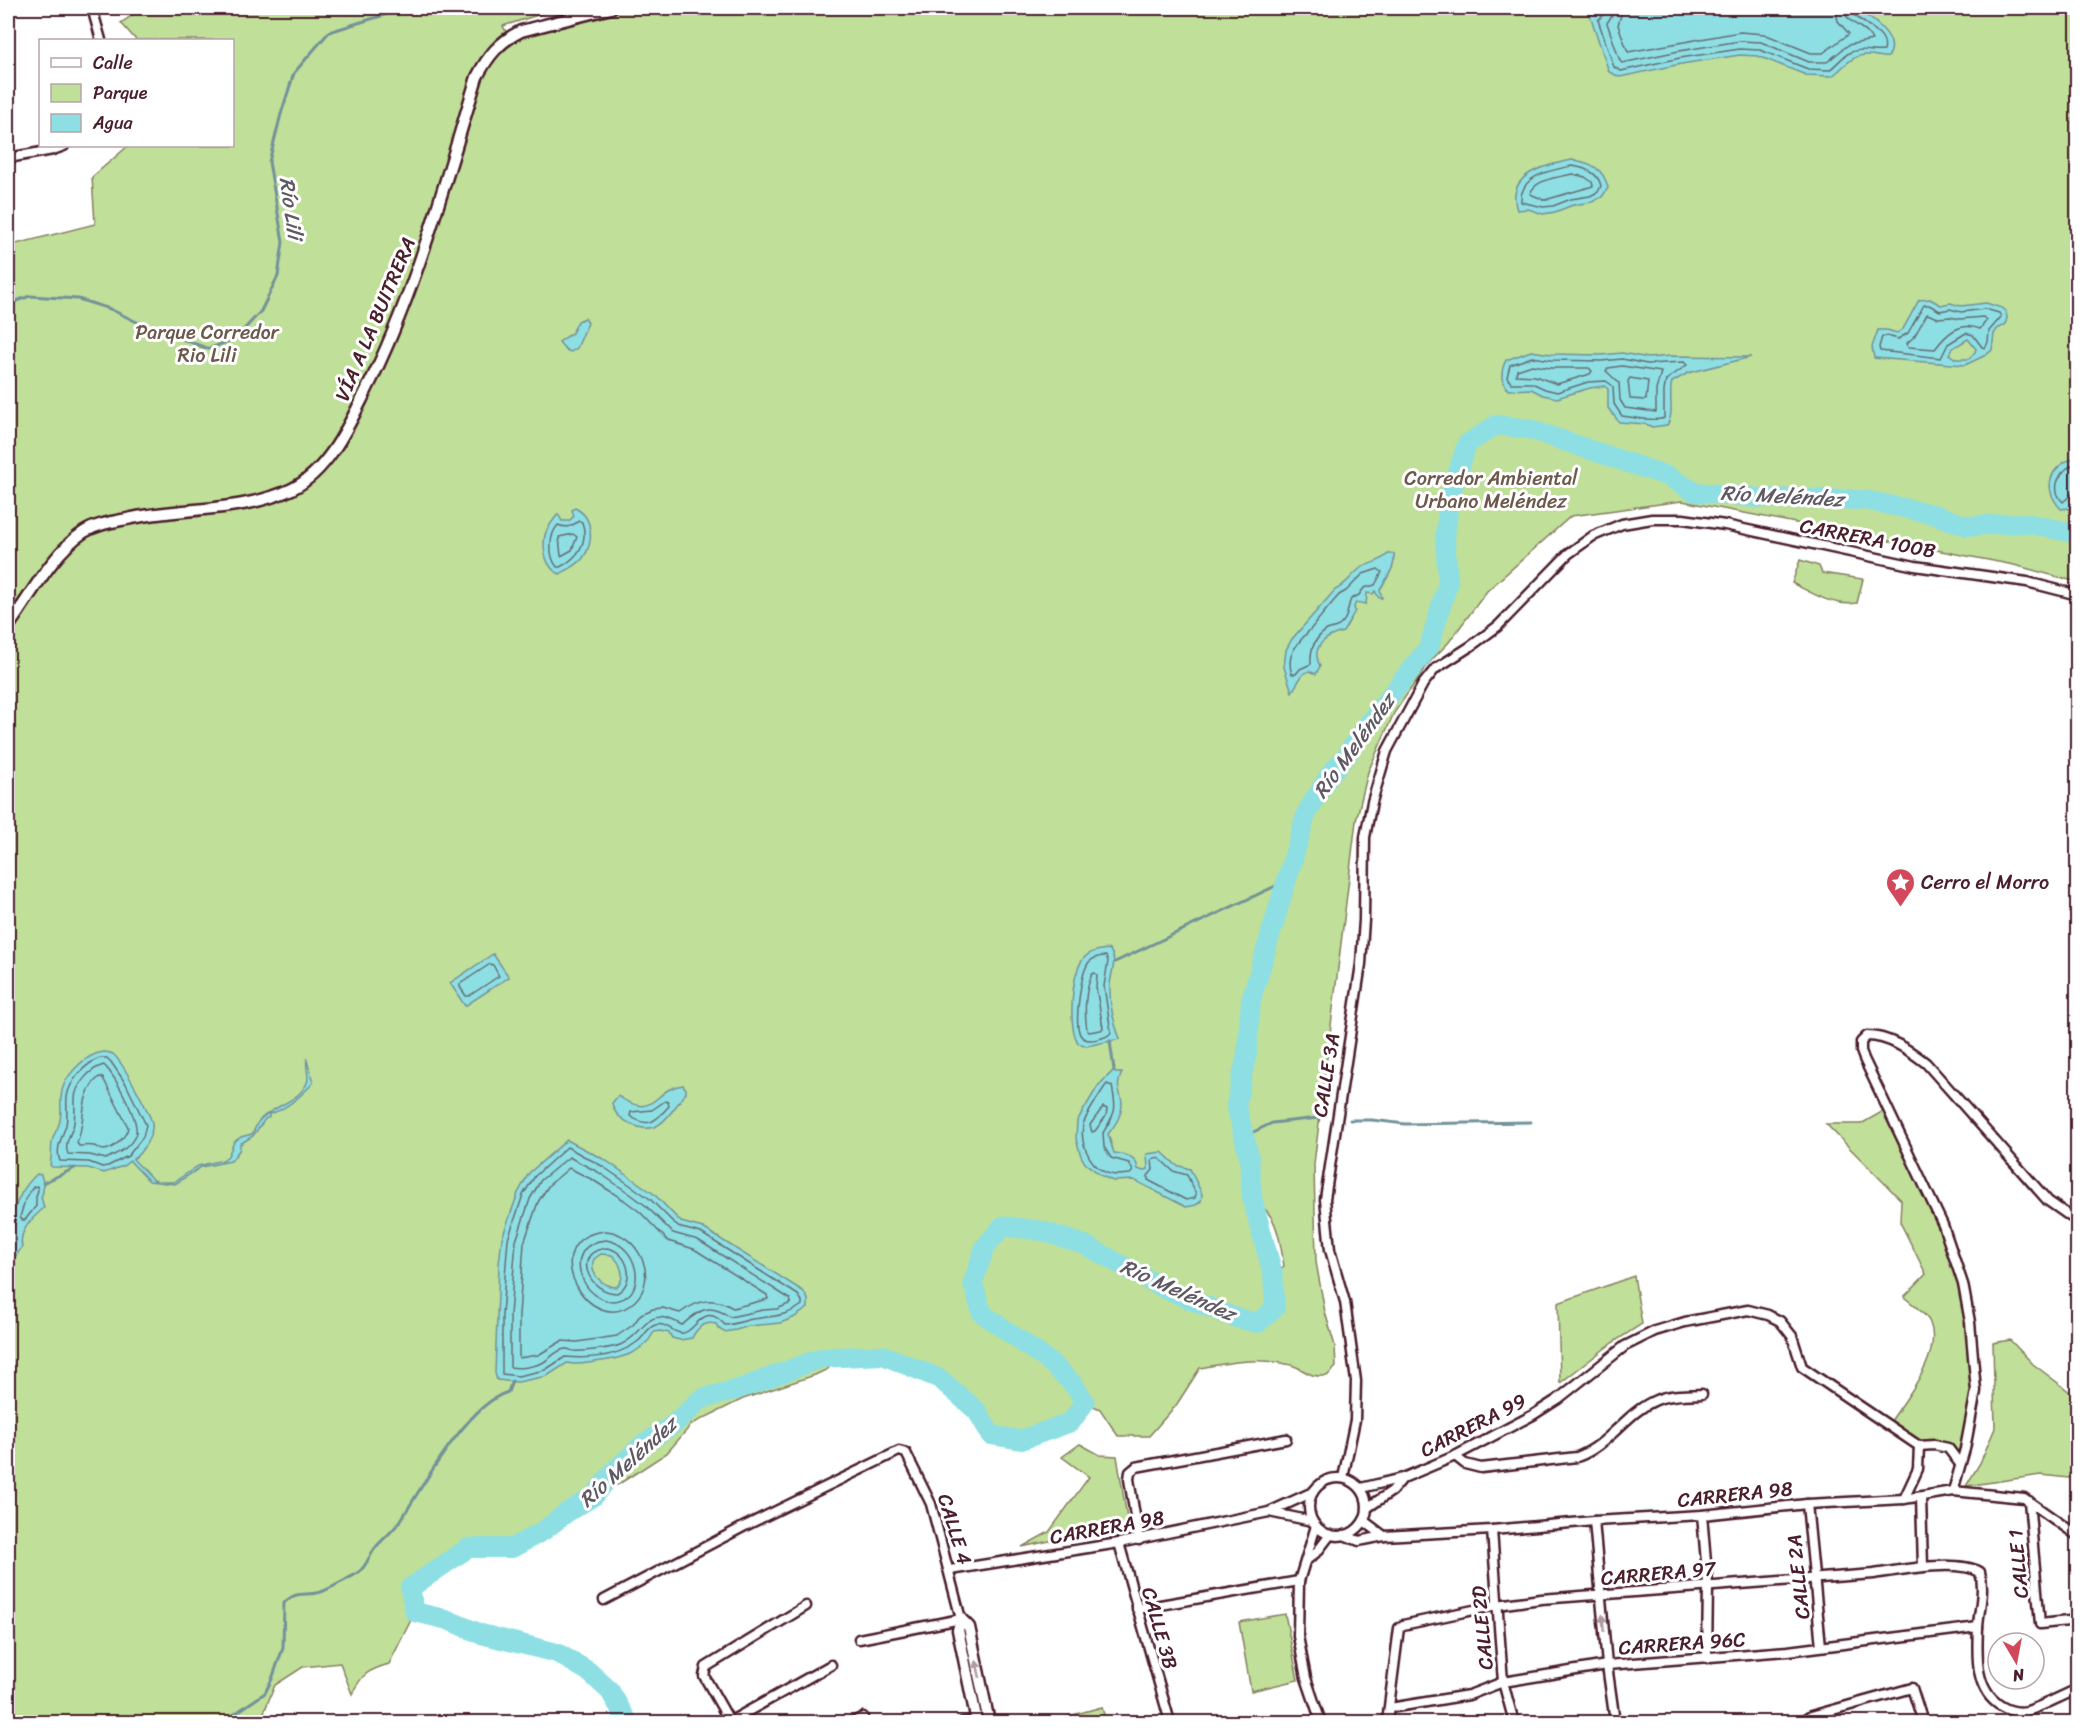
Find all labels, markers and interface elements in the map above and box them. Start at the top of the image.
legend [39,39,234,147]
text: Calle [93,47,133,79]
text: Parque [93,77,148,109]
text: Agua [92,107,134,139]
water label: Río Lili [268,175,315,245]
street label: VÍA A LA BUITRERA [325,232,426,407]
park label: Parque Corredor Rio Lili [135,315,280,373]
park label: Corredor Ambiental Urbano Meléndez [1404,461,1578,519]
water label: Río Meléndez [1720,474,1847,518]
street label: CARRERA 100B [1797,508,1939,569]
water label: Río Meléndez [1303,683,1407,807]
place label: Cerro el Morro [1921,865,2049,900]
place icon: Cerro el Morro [1884,866,1916,908]
street label: CALLE 3A [1303,1031,1350,1119]
water label: Río Meléndez [1114,1248,1245,1334]
street label: CARRERA 99 [1414,1384,1533,1467]
water label: Río Meléndez [570,1405,689,1517]
street label: CARRERA 98 [1676,1471,1794,1518]
street label: CALLE 4 [927,1489,982,1569]
street label: CARRERA 98 [1047,1500,1167,1555]
street label: CALLE 1 [1998,1528,2039,1600]
street label: CALLE 2A [1777,1533,1820,1621]
street label: CARRERA 97 [1599,1551,1718,1596]
street label: CALLE 3B [1131,1583,1188,1674]
street label: CALLE 2D [1461,1585,1504,1671]
one-way arrow [1598,1613,1608,1632]
street label: CARRERA 96C [1617,1622,1747,1665]
north arrow [1986,1631,2046,1691]
one-way arrow [973,1660,982,1679]
text: N [2010,1660,2027,1691]

